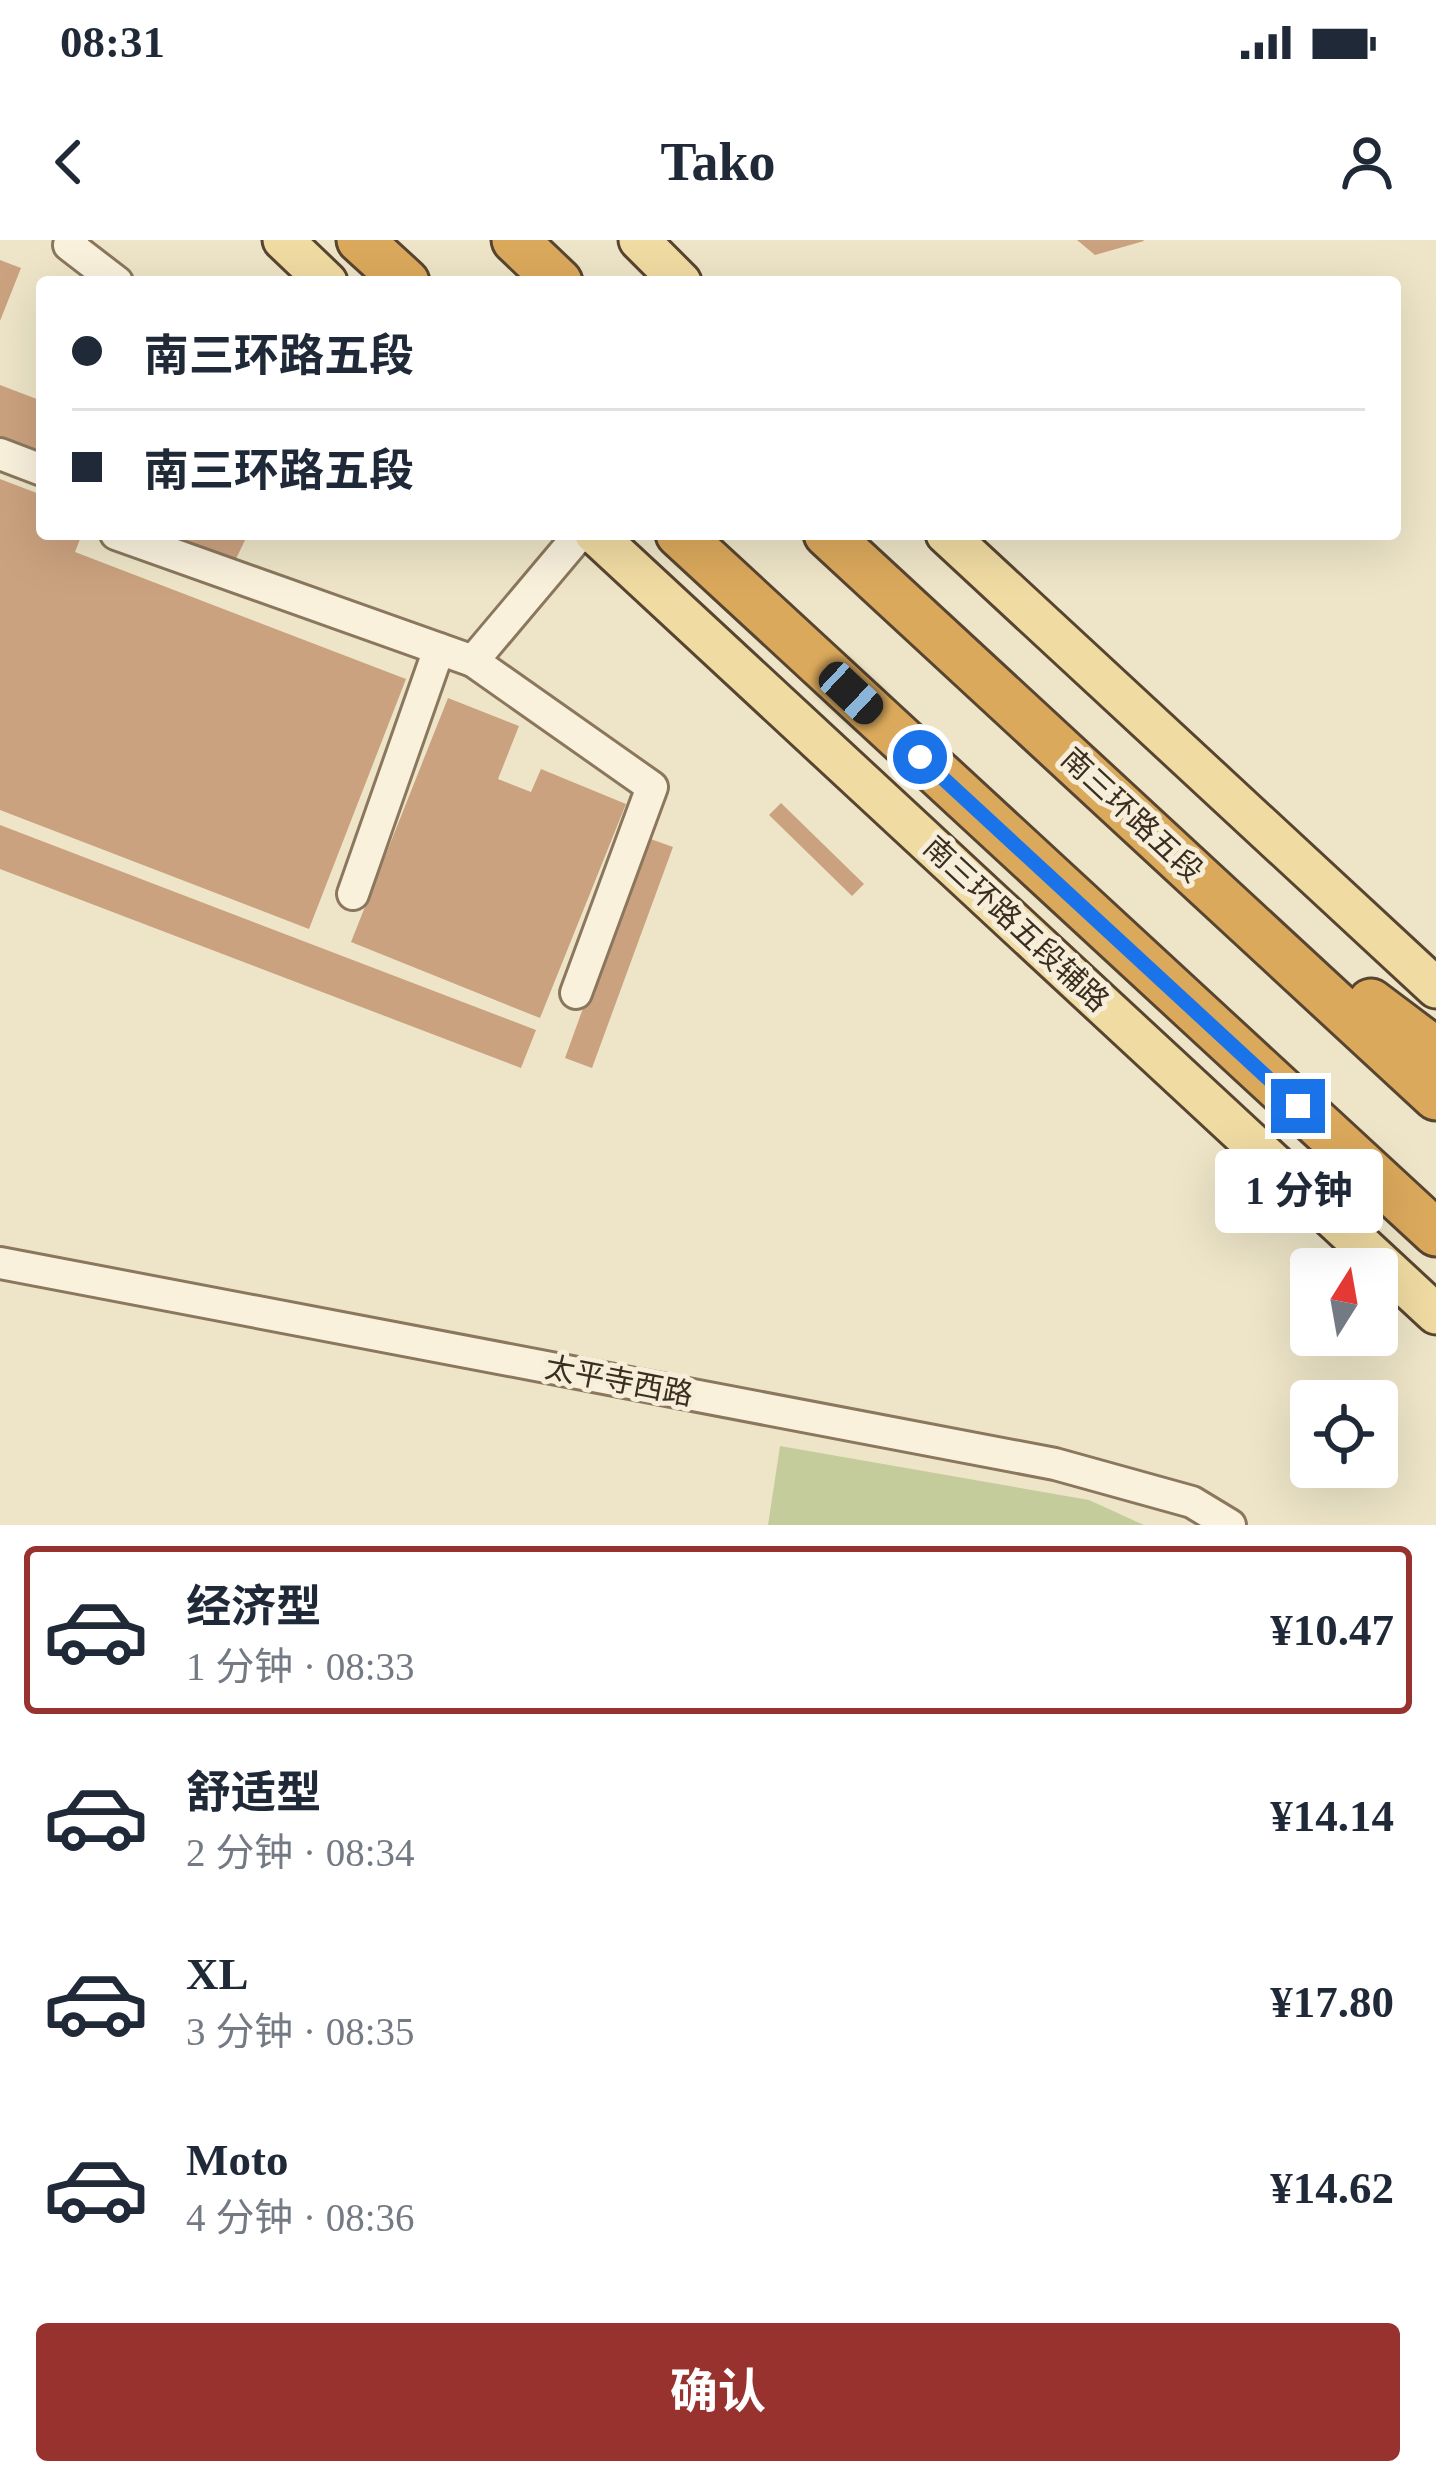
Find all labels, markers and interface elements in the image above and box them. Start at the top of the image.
text: 08:31 [60,17,165,67]
icon: back [36,129,102,195]
icon: person [1334,129,1400,195]
text: Tako [660,132,776,192]
text: 南三环路五段 [144,331,414,381]
text: 南三环路五段 [144,446,414,496]
car [812,655,890,731]
route start [893,730,947,784]
street label: 南三环路五段 [1055,741,1209,888]
street label: 南三环路五段辅路 [917,830,1115,1018]
route end [1271,1079,1325,1133]
callout: 1 分钟 [1214,1148,1382,1232]
text: 1 分钟 [1245,1169,1353,1212]
north arrow [1290,1248,1398,1356]
map controls [1290,1248,1398,1488]
street label: 太平寺西路 [542,1350,696,1411]
button: locate [1290,1380,1398,1488]
icon: car [42,1576,150,1684]
text: 经济型 [186,1582,321,1632]
text: ¥10.47 [1270,1605,1394,1655]
text: 1 分钟 · 08:33 [186,1645,415,1688]
icon: car [42,1762,150,1870]
text: 舒适型 [186,1768,321,1818]
text: ¥14.14 [1270,1791,1394,1841]
text: 2 分钟 · 08:34 [186,1831,415,1874]
icon: car [42,1948,150,2056]
text: XL [186,1949,249,1999]
text: ¥17.80 [1270,1977,1394,2027]
text: 3 分钟 · 08:35 [186,2010,415,2053]
icon: car [42,2134,150,2242]
text: Moto [186,2135,288,2185]
text: ¥14.62 [1270,2163,1394,2213]
text: 4 分钟 · 08:36 [186,2196,415,2239]
button: 确认 [36,2323,1400,2461]

